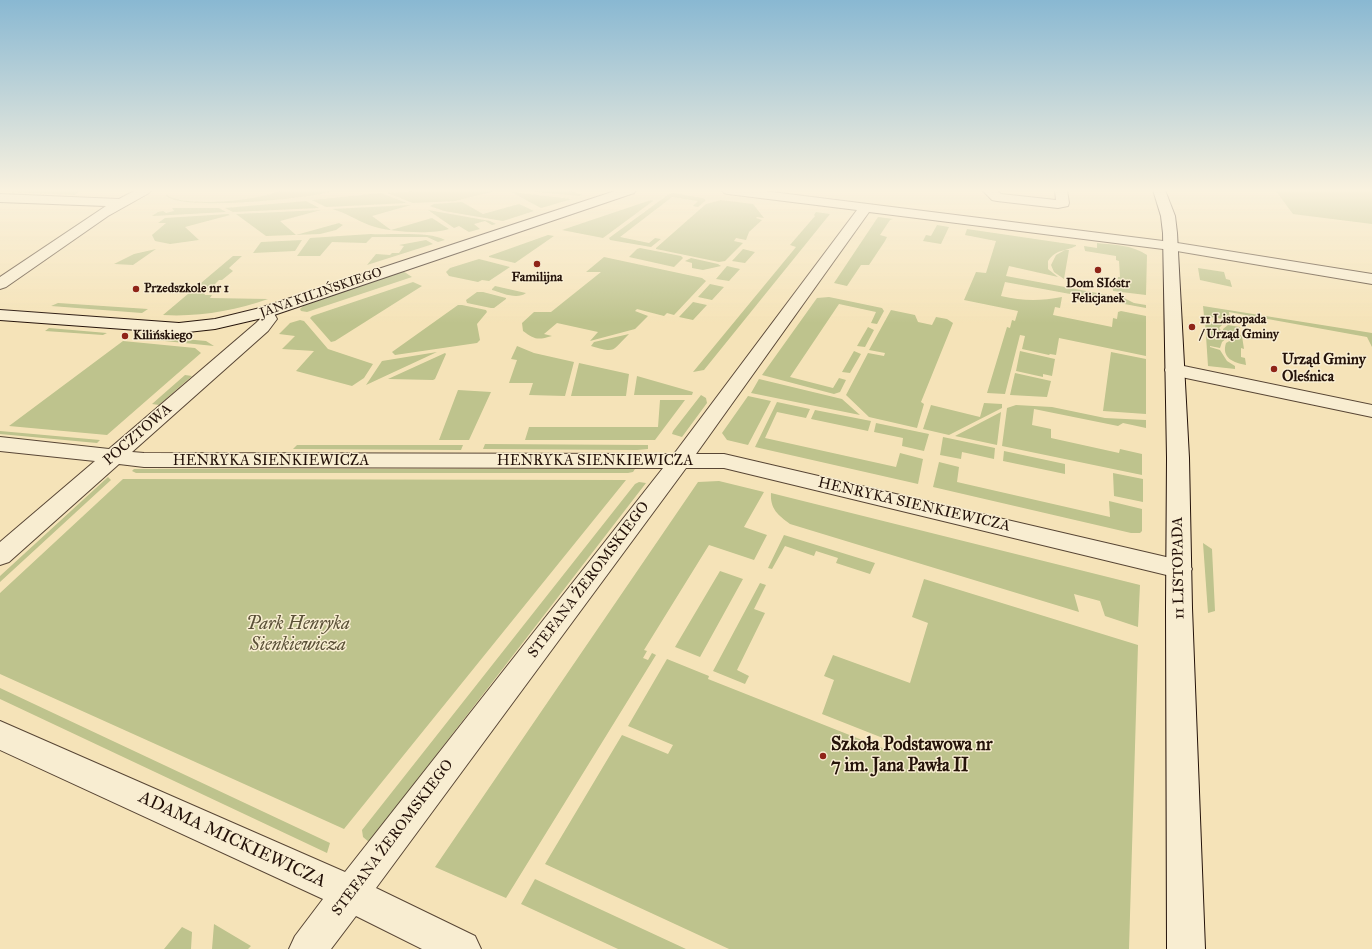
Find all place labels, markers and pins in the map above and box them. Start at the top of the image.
marker: Familijna [532,259,542,269]
marker: Dom SIóstr Felicjanek [1093,265,1103,275]
place label: Familijna [512,270,562,286]
place label: Dom SIóstr Felicjanek [1066,276,1130,307]
place label: Przedszkole nr 1 [144,281,229,297]
marker: Przedszkole nr 1 [131,284,141,294]
place label: 11 Listopada / Urząd Gminy [1200,312,1279,343]
marker: 11 Listopada / Urząd Gminy [1187,322,1197,332]
place label: Kilińskiego [133,328,192,344]
marker: Kilińskiego [120,331,130,341]
place label: Urząd Gminy Oleśnica [1282,351,1366,386]
marker: Urząd Gminy Oleśnica [1269,364,1279,374]
place label: Szkoła Podstawowa nr 7 im. Jana Pawła II [831,735,992,778]
marker: Szkoła Podstawowa nr 7 im. Jana Pawła II [818,751,828,761]

